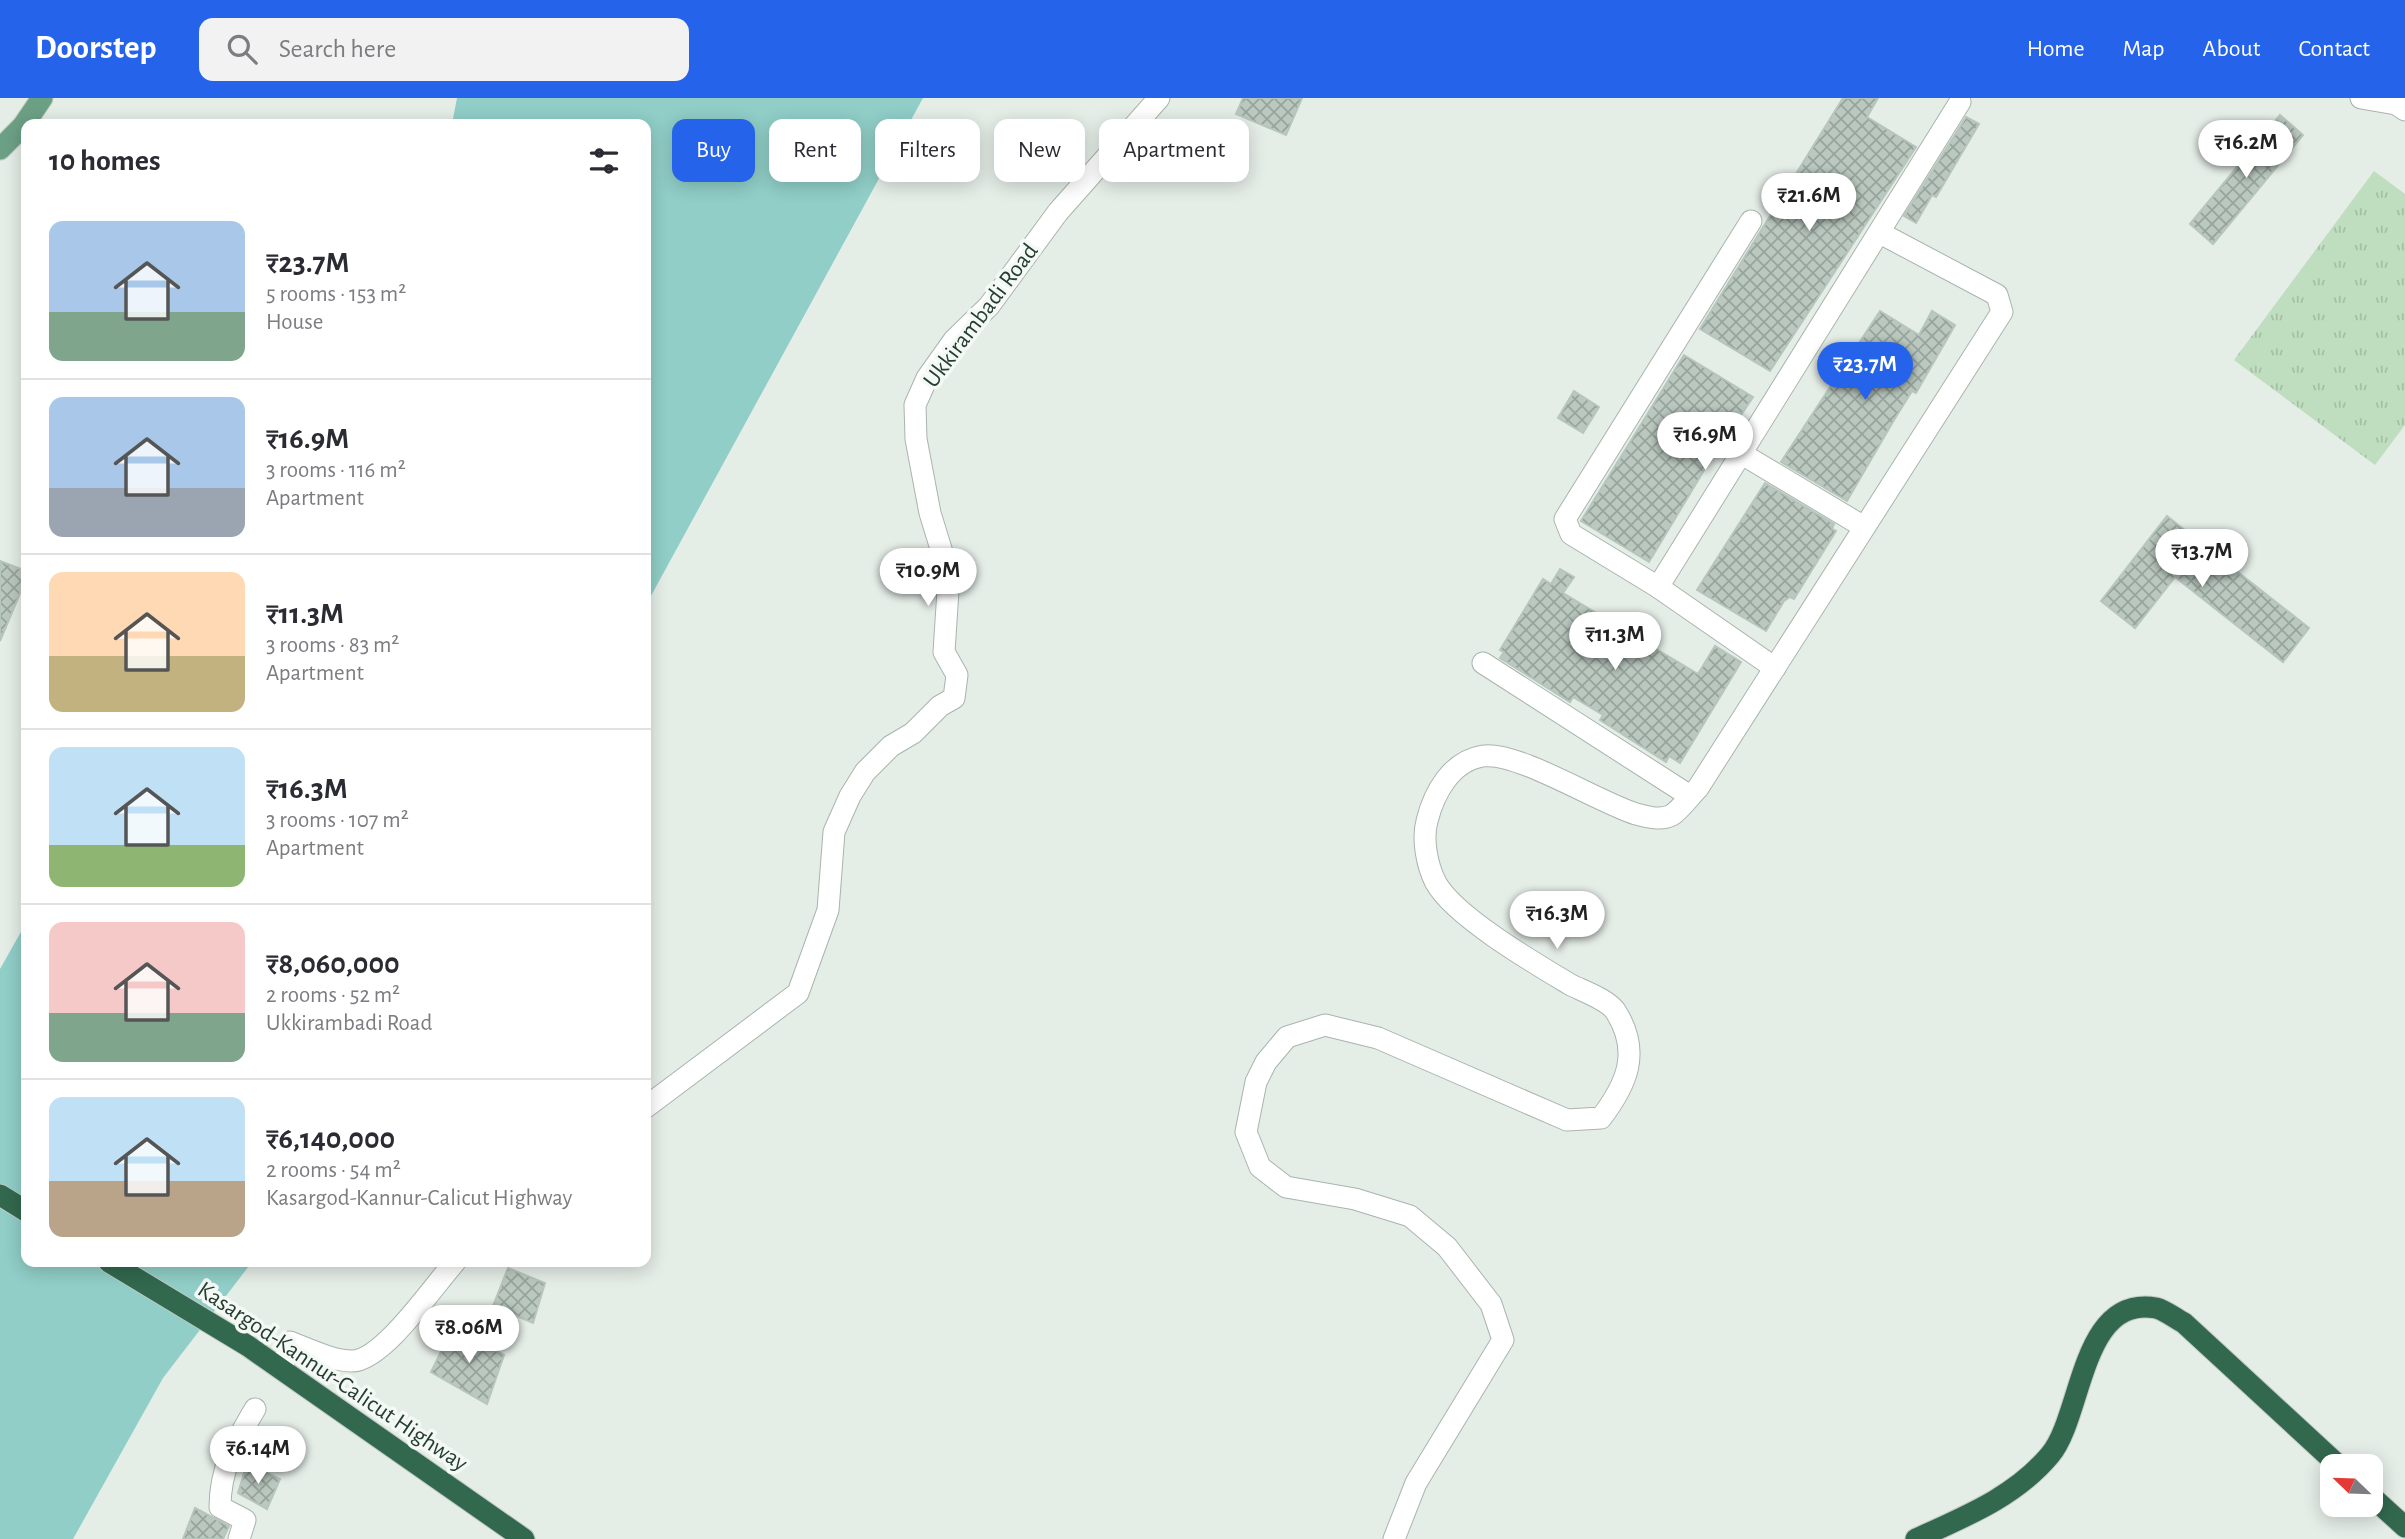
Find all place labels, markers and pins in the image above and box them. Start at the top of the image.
pin: ₹16.2M [2189,120,2303,180]
pin: ₹21.6M [1752,174,1866,233]
pin: ₹23.7M [1808,342,1922,402]
pin: ₹16.9M [1648,412,1762,472]
pin: ₹13.7M [2145,530,2259,589]
pin: ₹10.9M [871,548,985,608]
pin: ₹11.3M [1558,612,1672,672]
pin: ₹16.3M [1500,892,1614,951]
pin: ₹8.06M [412,1306,526,1365]
pin: ₹6.14M [201,1426,315,1486]

